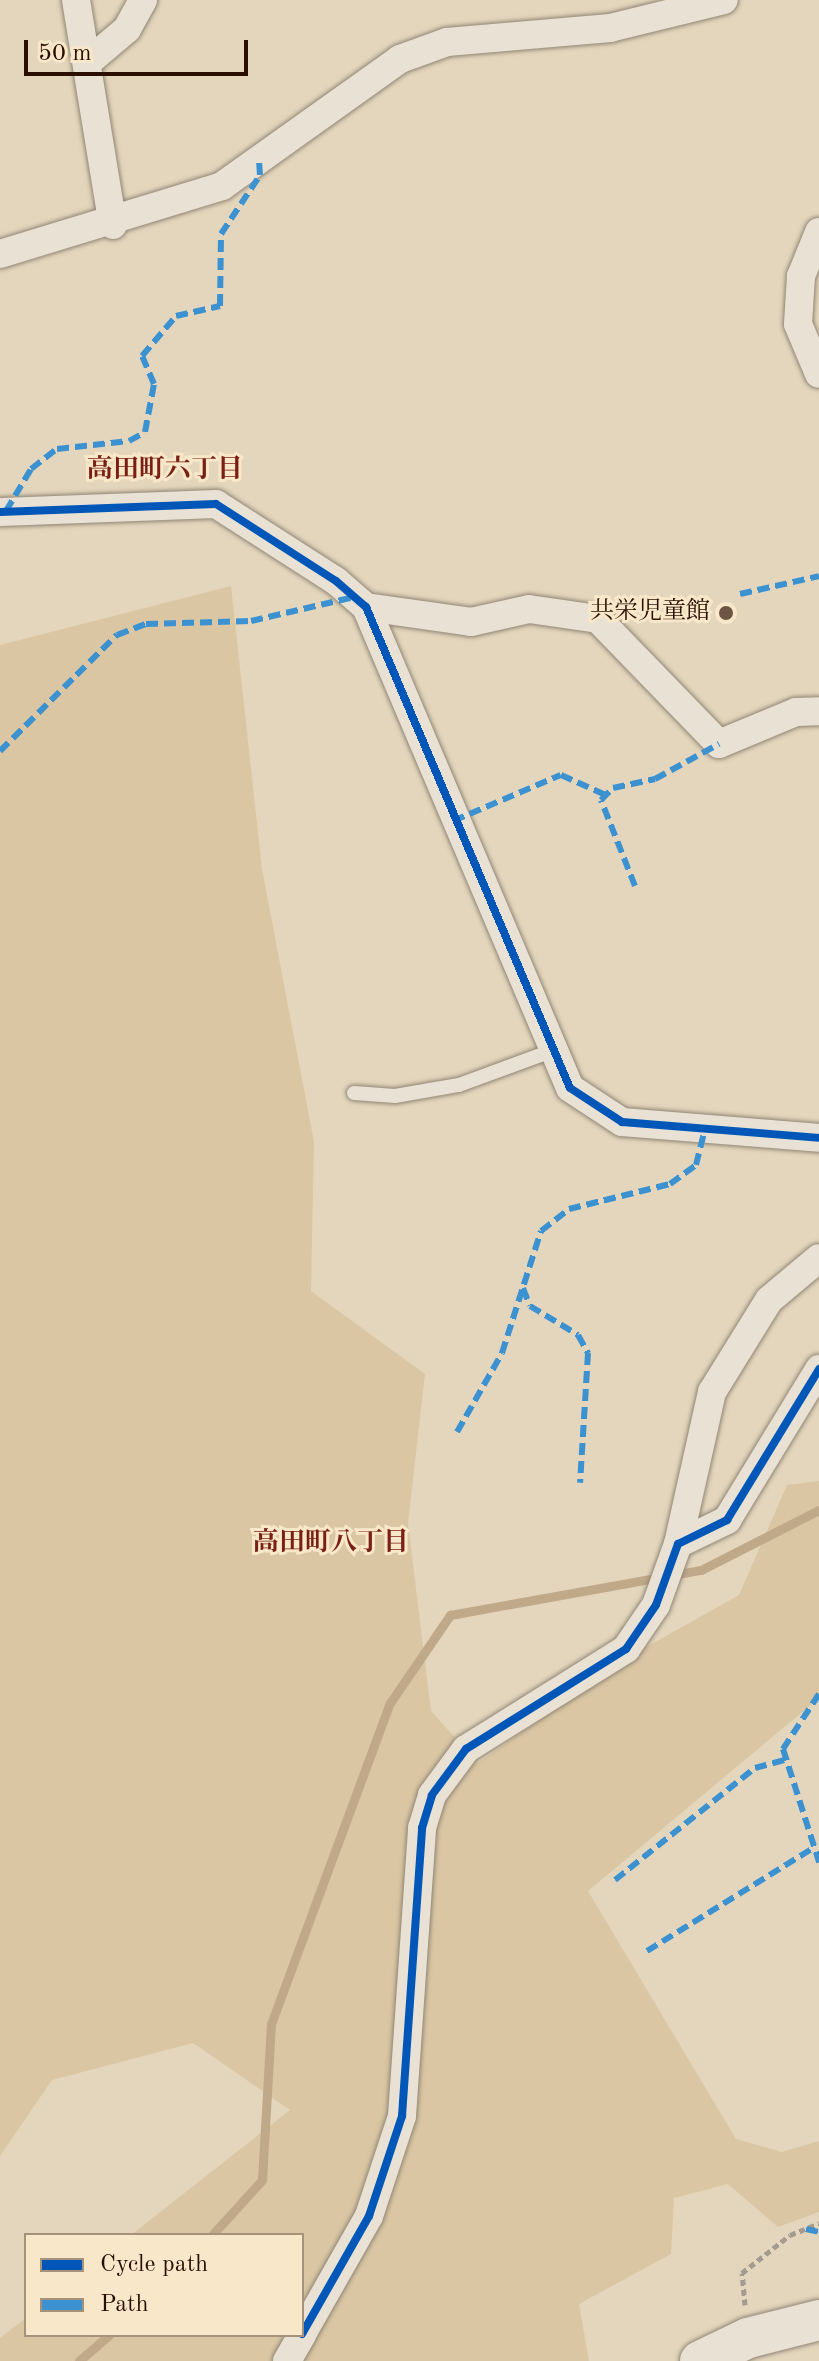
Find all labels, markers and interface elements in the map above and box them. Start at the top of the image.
scale bar [28,24,252,74]
text: 50 m [38,42,92,66]
district label: 高田町六丁目 [87,455,243,487]
place label: 共栄児童館 [590,599,710,627]
marker: 共栄児童館 [717,604,735,622]
district label: 高田町八丁目 [253,1528,409,1560]
legend [24,2233,304,2337]
text: Cycle path [100,2253,208,2277]
text: Path [100,2293,149,2317]

